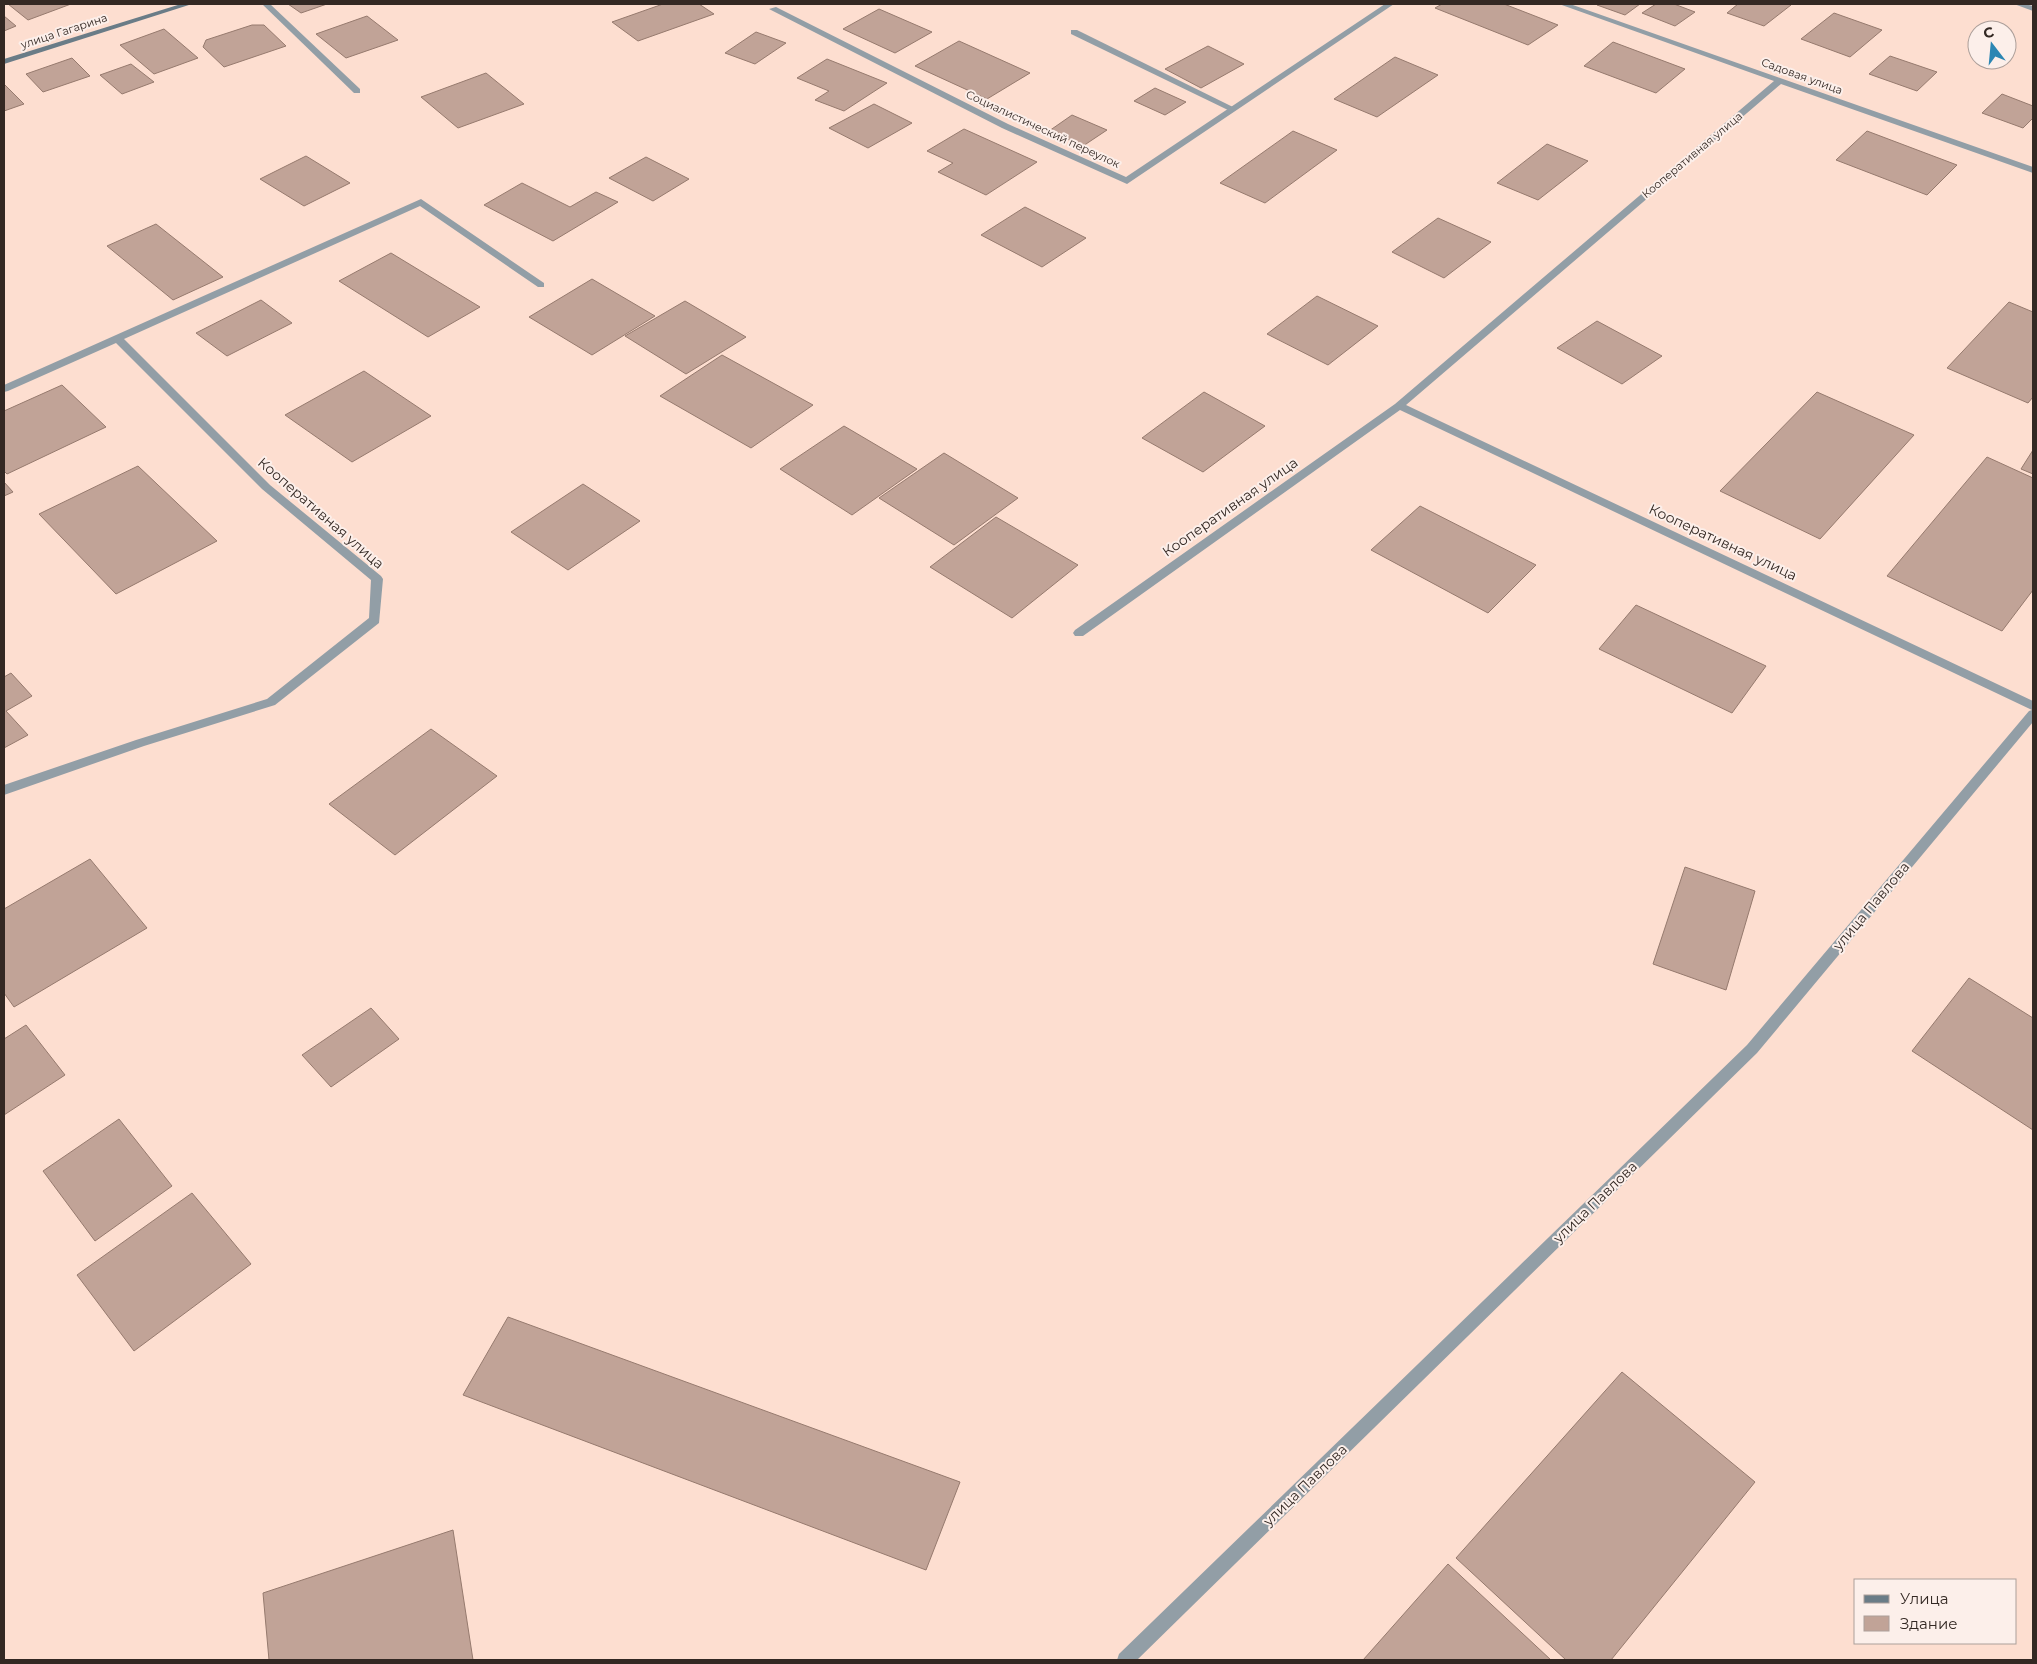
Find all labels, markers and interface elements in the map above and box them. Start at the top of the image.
street label: улица Гагарина [18,10,109,52]
north arrow [1967,20,2017,70]
text: С [1981,22,1996,43]
street label: Садовая улица [1760,55,1844,97]
street label: Социалистический переулок [964,87,1123,171]
street label: Кооперативная улица [1639,109,1745,201]
street label: Кооперативная улица [254,453,388,573]
street label: Кооперативная улица [1159,453,1301,561]
street label: Кооперативная улица [1646,500,1800,584]
street label: улица Павлова [1828,858,1913,955]
street label: улица Павлова [1548,1157,1641,1247]
street label: улица Павлова [1258,1440,1351,1530]
legend [1854,1579,2017,1644]
text: Улица [1900,1589,1948,1608]
text: Здание [1900,1614,1958,1633]

